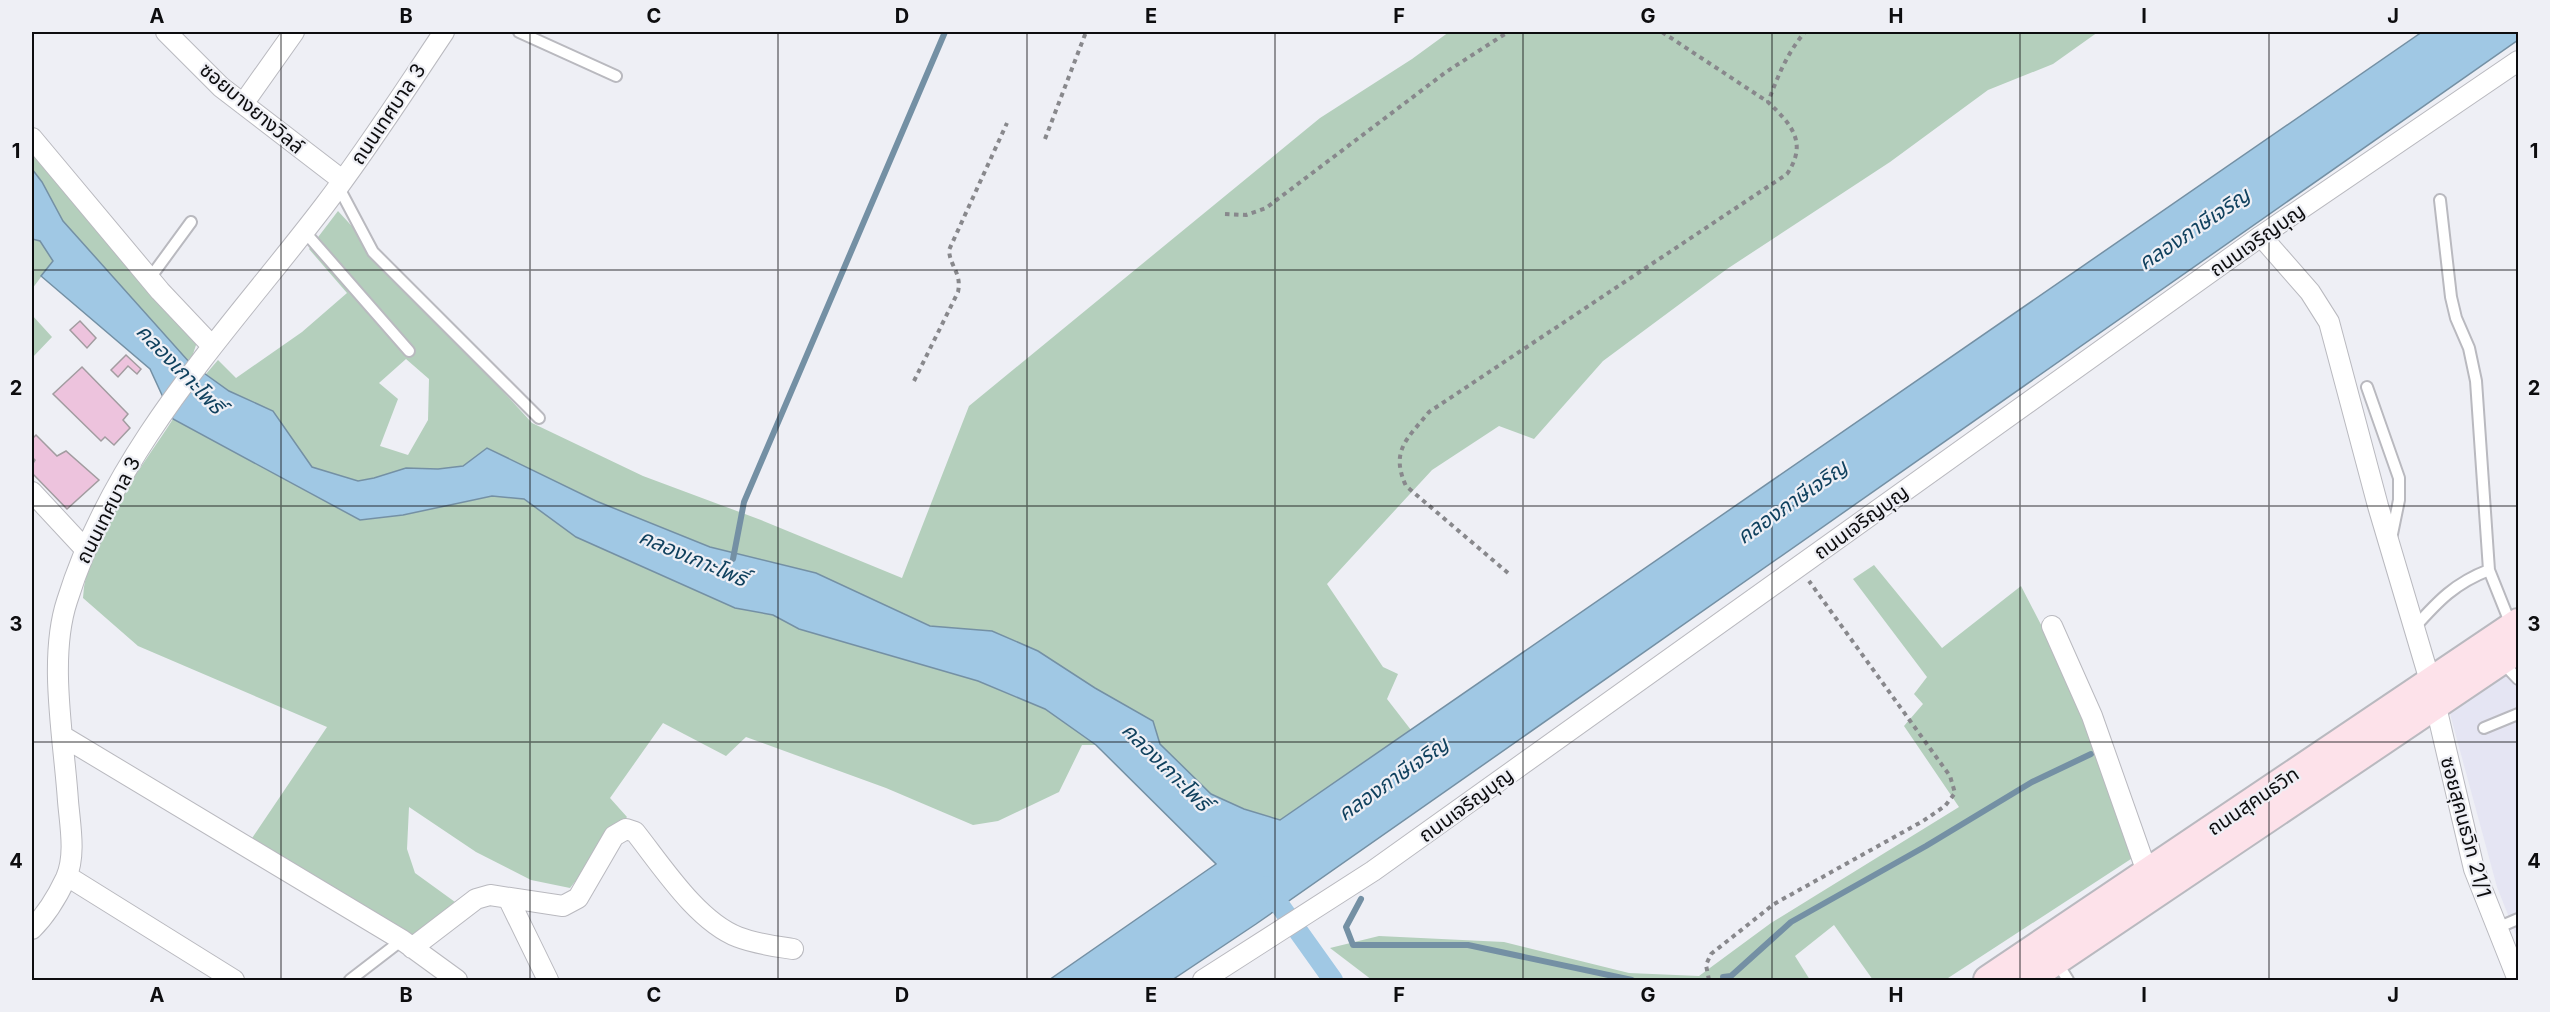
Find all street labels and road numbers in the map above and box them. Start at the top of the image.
street label: ซอยบางยางวิลล์ [195,57,309,159]
street label: ถนนเทศบาล 3 [345,59,431,169]
street label: ถนนเจริญบุญ [2205,198,2309,282]
street label: ถนนเทศบาล 3 [71,453,145,567]
street label: ถนนเจริญบุญ [1809,480,1913,564]
street label: ซอยสุคนธวิท 21/1 [2436,754,2496,900]
street label: ถนนสุคนธวิท [2203,762,2303,840]
street label: ถนนเจริญบุญ [1414,763,1518,847]

